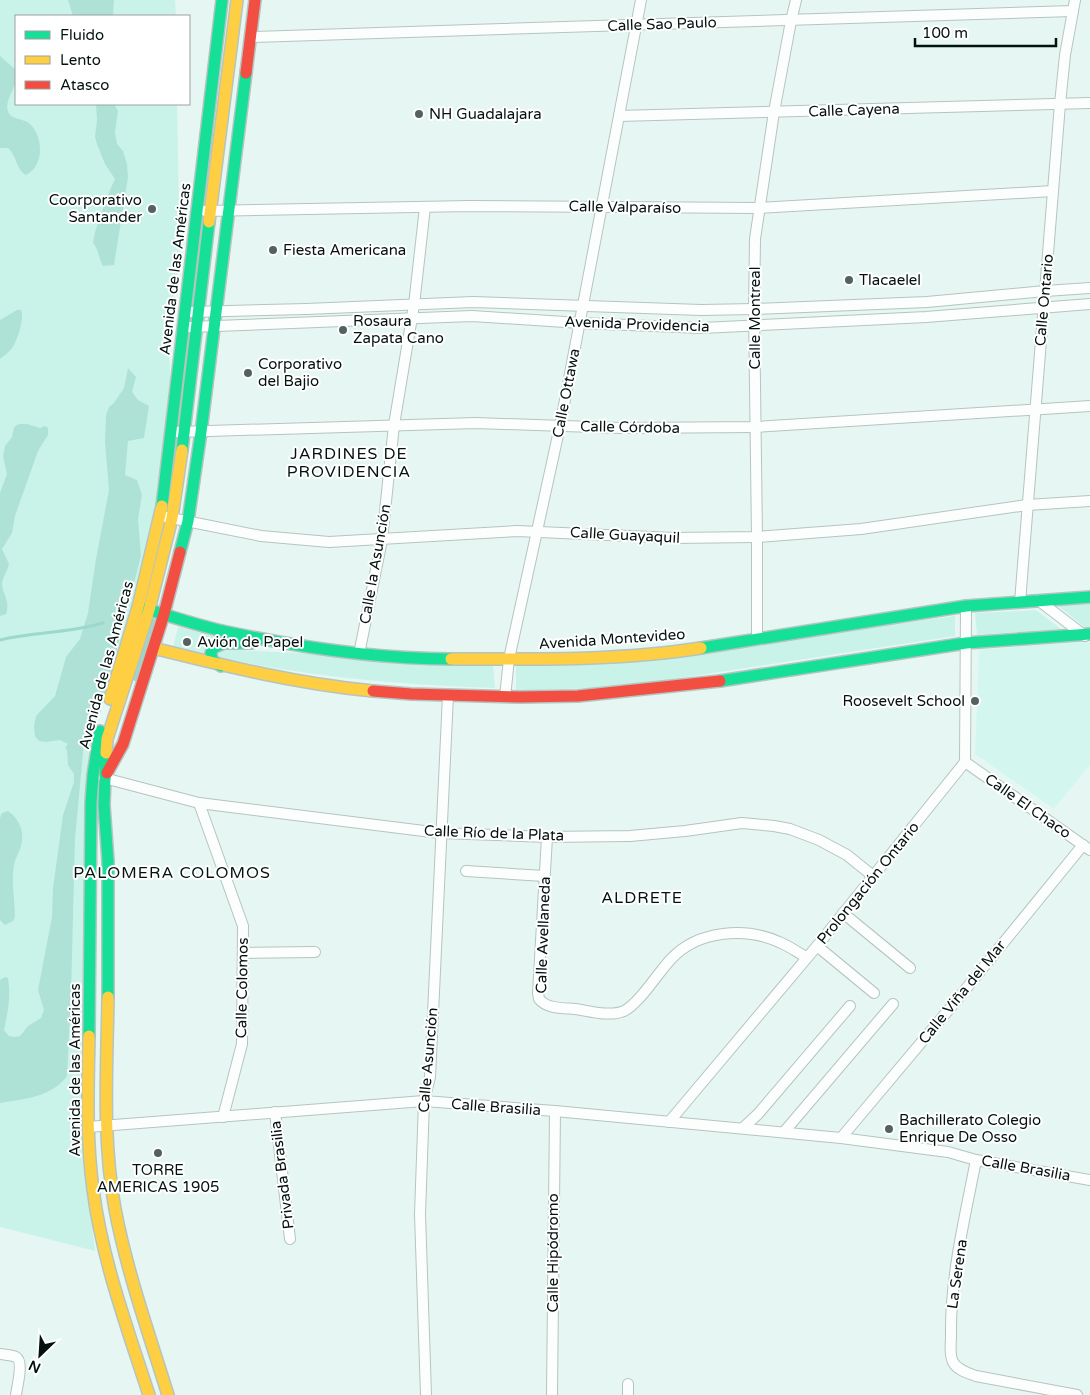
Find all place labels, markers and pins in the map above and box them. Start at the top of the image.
place label: NH Guadalajara [429,105,542,123]
marker: NH Guadalajara [413,108,425,120]
place label: Coorporativo Santander [49,191,142,226]
marker: Coorporativo Santander [146,203,158,215]
place label: Fiesta Americana [283,241,406,259]
marker: Fiesta Americana [267,244,279,256]
place label: Tlacaelel [859,271,921,289]
marker: Tlacaelel [843,274,855,286]
place label: Rosaura Zapata Cano [353,312,444,347]
marker: Rosaura Zapata Cano [337,324,349,336]
place label: Corporativo del Bajio [258,355,342,390]
marker: Corporativo del Bajio [242,367,254,379]
place label: Avión de Papel [197,633,303,651]
marker: Avión de Papel [181,636,193,648]
place label: Roosevelt School [842,692,965,710]
marker: Roosevelt School [969,695,981,707]
place label: Bachillerato Colegio Enrique De Osso [899,1111,1041,1146]
marker: Bachillerato Colegio Enrique De Osso [883,1123,895,1135]
marker: TORRE AMERICAS 1905 [152,1147,164,1159]
place label: TORRE AMERICAS 1905 [97,1161,219,1196]

